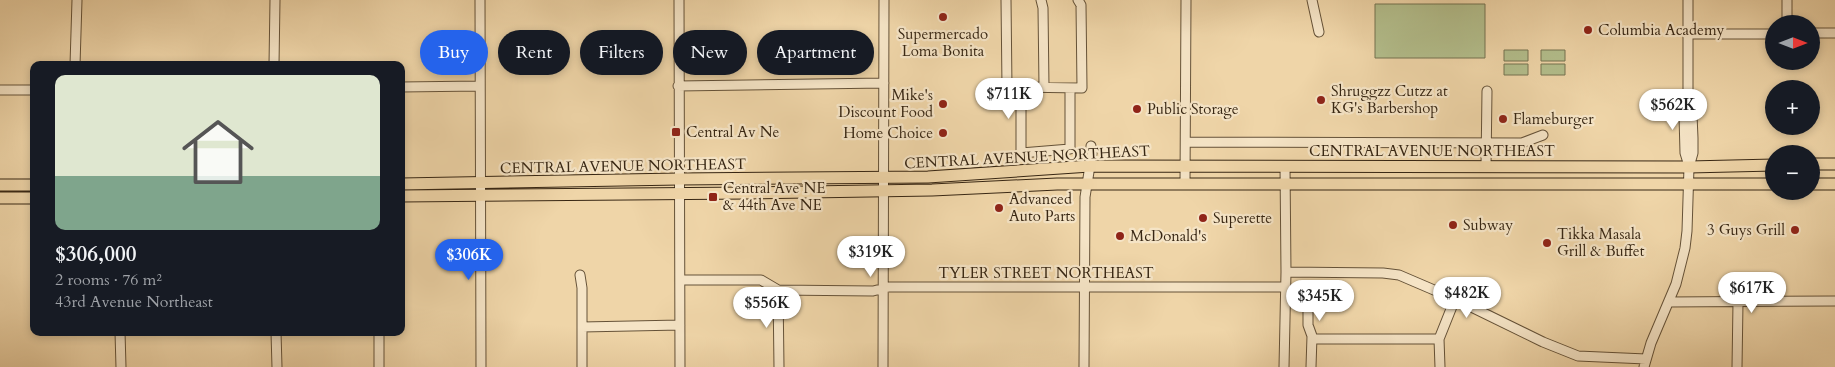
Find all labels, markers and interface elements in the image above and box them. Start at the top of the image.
marker: Supermercado Loma Bonita [937,11,949,23]
north arrow [1765,15,1820,70]
map controls [1765,15,1820,200]
place label: Columbia Academy [1598,20,1725,40]
place label: Supermercado Loma Bonita [898,24,988,61]
marker: Columbia Academy [1582,24,1594,36]
chip: Buy [420,30,488,75]
chip: Rent [498,30,570,75]
chip: Filters [580,30,663,75]
chip: New [673,30,747,75]
chip: Apartment [757,30,874,75]
pin: $711K [974,78,1044,120]
button: + [1765,80,1820,135]
place label: Shruggzz Cutzz at KG's Barbershop [1331,81,1448,118]
text: $711K [986,83,1032,105]
place label: Mike's Discount Food [838,85,933,122]
pin: $562K [1638,88,1708,131]
marker: Shruggzz Cutzz at KG's Barbershop [1315,94,1327,106]
text: $562K [1650,94,1696,116]
marker: Mike's Discount Food [937,98,949,110]
place label: Public Storage [1147,99,1239,119]
marker: Public Storage [1131,103,1143,115]
icon: home [173,107,263,197]
place label: Flameburger [1513,109,1594,129]
marker: Flameburger [1497,113,1509,125]
place label: Central Av Ne [686,122,779,142]
place label: Home Choice [843,123,933,143]
marker: Central Av Ne [670,126,682,138]
marker: Home Choice [937,127,949,139]
street label: CENTRAL AVENUE NORTHEAST [904,141,1150,173]
street label: CENTRAL AVENUE NORTHEAST [1309,141,1555,161]
button: − [1765,145,1820,200]
street label: CENTRAL AVENUE NORTHEAST [500,154,746,178]
place label: Central Ave NE & 44th Ave NE [723,178,826,215]
place label: Advanced Auto Parts [1009,189,1075,226]
marker: Central Ave NE & 44th Ave NE [707,191,719,203]
marker: Advanced Auto Parts [993,202,1005,214]
place label: Superette [1213,208,1272,228]
marker: Superette [1197,212,1209,224]
place label: Subway [1463,215,1513,235]
marker: Subway [1447,219,1459,231]
place label: 3 Guys Grill [1707,220,1785,240]
place label: Tikka Masala Grill & Buffet [1557,224,1645,261]
marker: 3 Guys Grill [1789,224,1801,236]
place label: McDonald's [1130,226,1207,246]
marker: McDonald's [1114,230,1126,242]
pin: $319K [836,236,906,278]
marker: Tikka Masala Grill & Buffet [1541,237,1553,249]
pin: $306K [434,238,504,281]
text: $306,000 [55,240,136,269]
text: $319K [848,241,894,263]
text: $306K [446,244,492,266]
street label: TYLER STREET NORTHEAST [938,263,1154,283]
text: 2 rooms · 76 m² [55,269,162,291]
pin: $617K [1717,272,1787,314]
pin: $482K [1432,276,1502,319]
text: $617K [1729,277,1775,299]
pin: $345K [1285,280,1355,322]
text: $482K [1444,282,1490,304]
text: $345K [1297,285,1343,307]
pin: $556K [732,286,802,329]
text: 43rd Avenue Northeast [55,291,213,313]
text: $556K [744,292,790,314]

